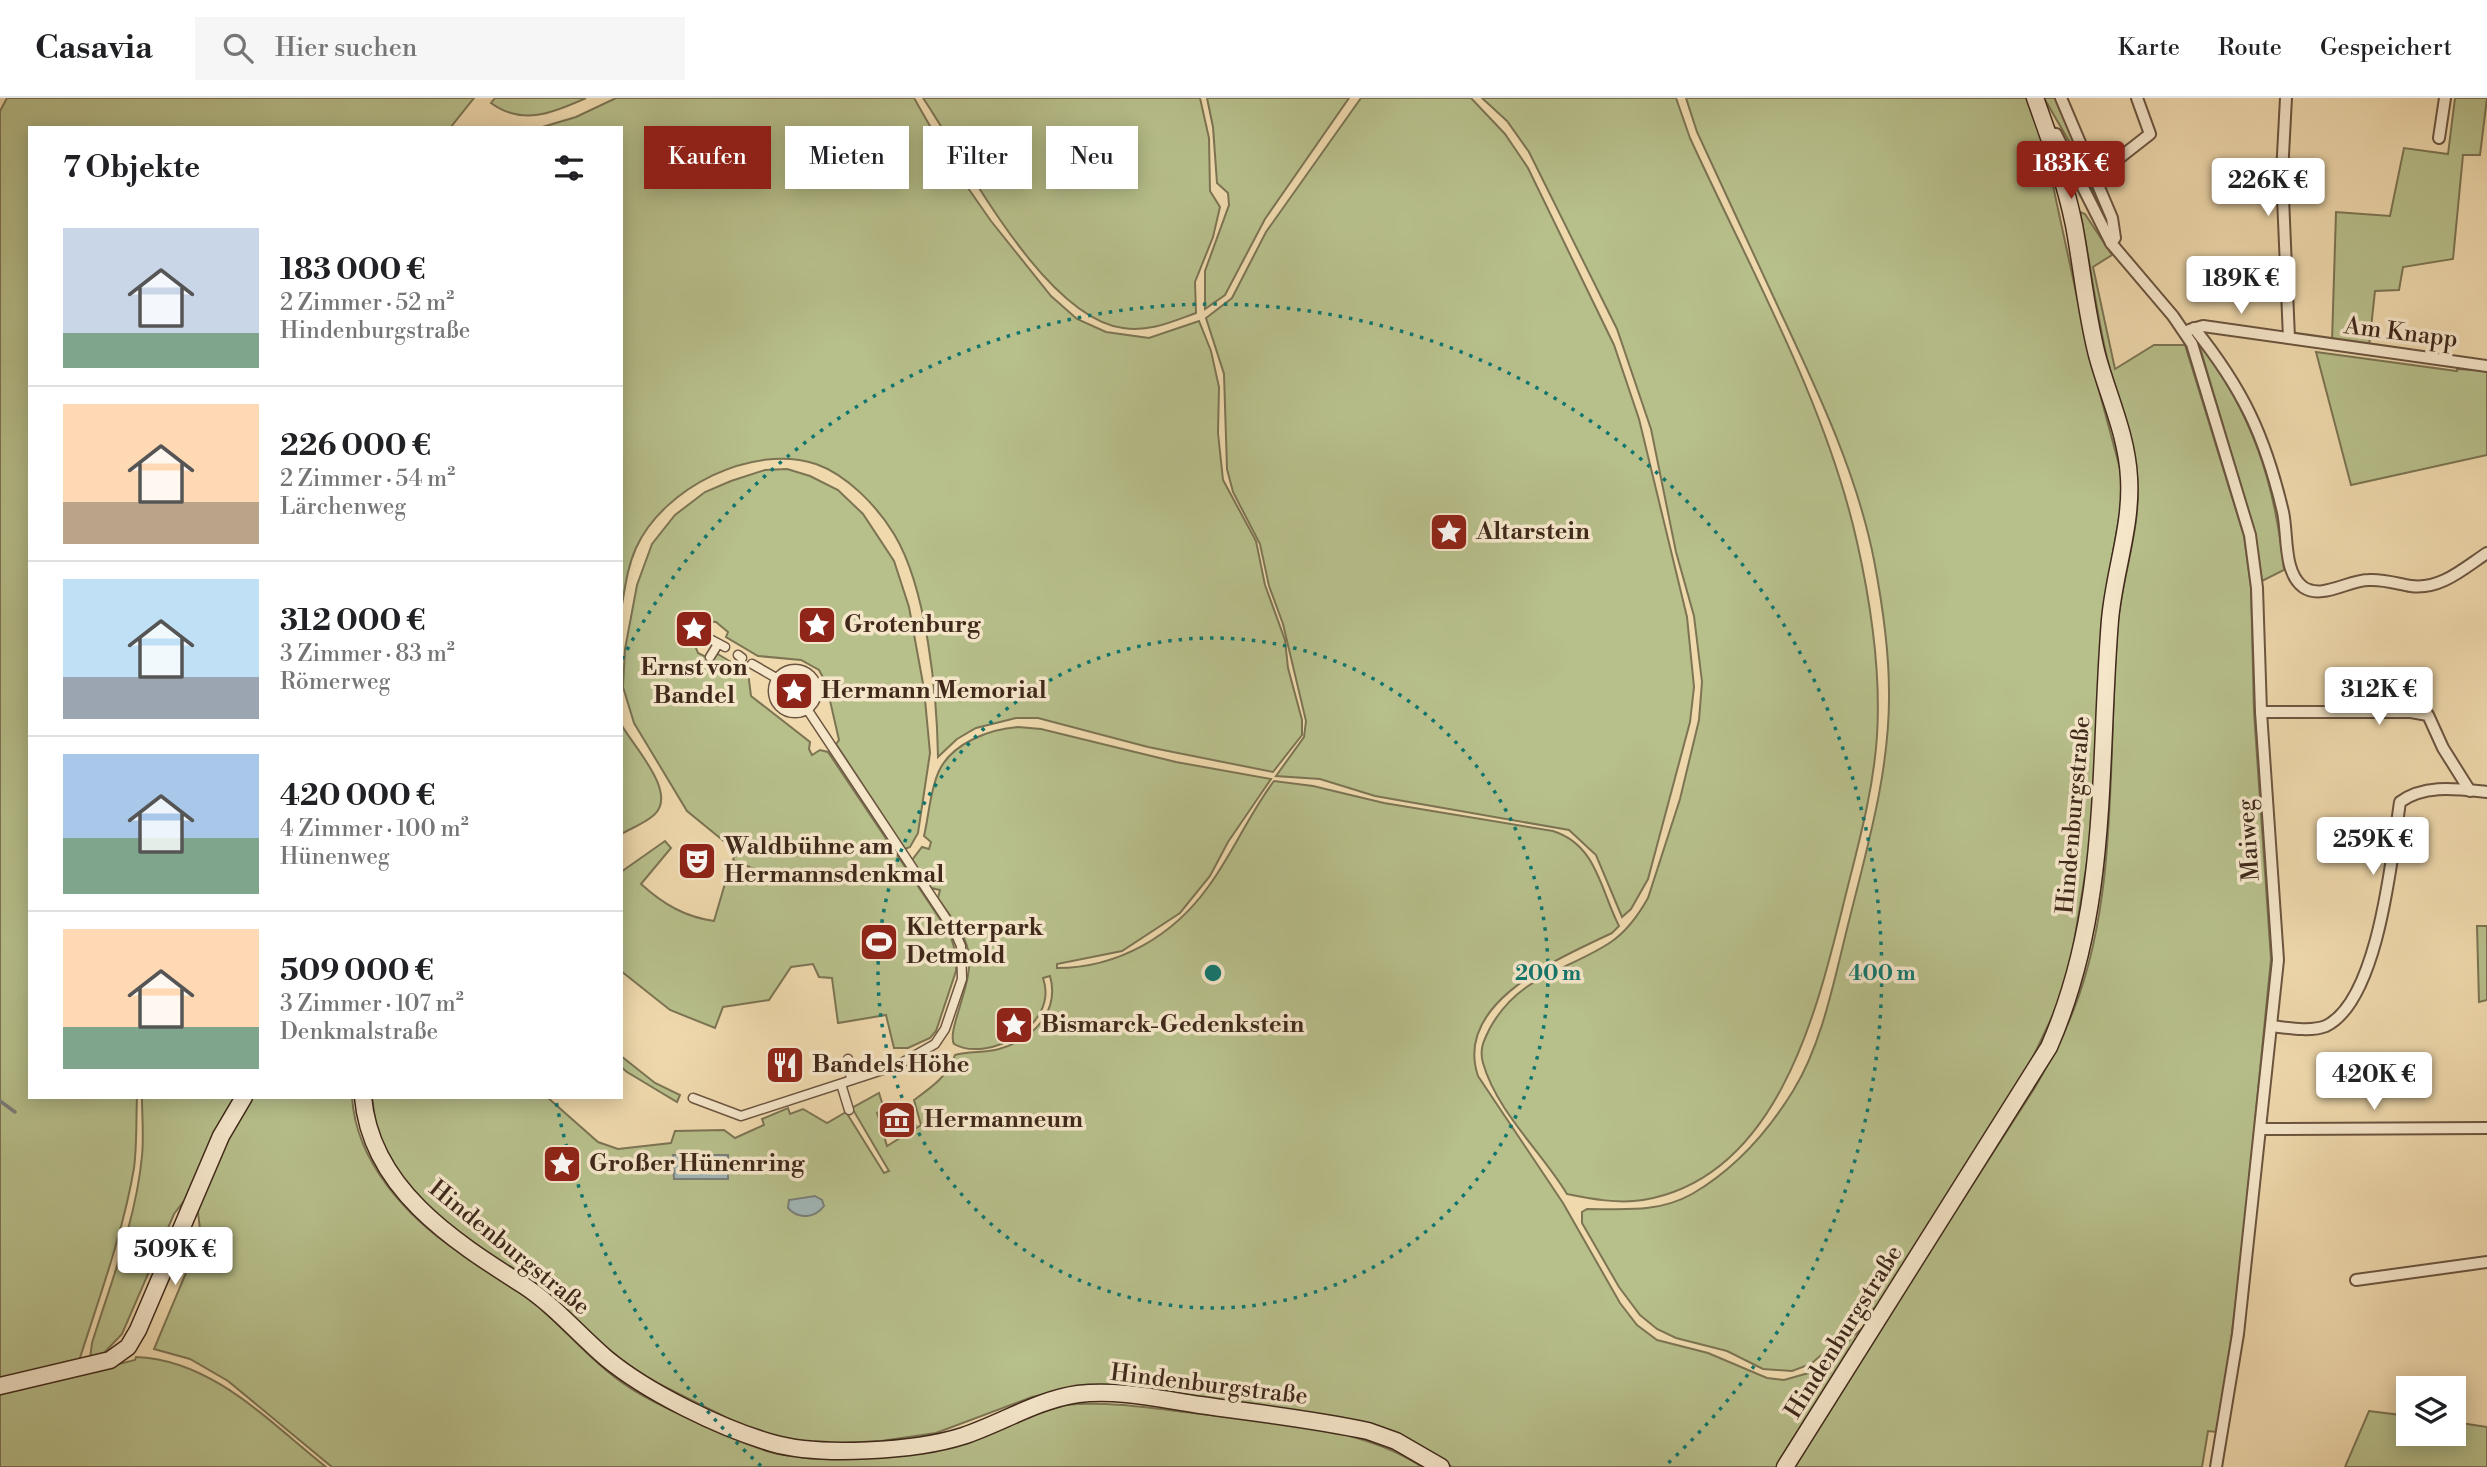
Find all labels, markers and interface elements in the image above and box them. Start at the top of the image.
search box [195,17,685,80]
text: Casavia [35,28,153,69]
icon: search [219,29,257,67]
text: Hier suchen [275,32,417,64]
text: Karte [2118,33,2180,63]
text: Route [2218,33,2282,63]
text: Gespeichert [2320,33,2452,63]
chip: Kaufen [644,126,771,189]
chip: Mieten [785,126,909,189]
chip: Filter [923,126,1032,189]
chip: Neu [1046,126,1138,189]
pin: 183K € [2014,141,2128,201]
text: 7 Objekte [63,149,200,187]
icon: filters [550,149,588,187]
text: 183K € [2033,150,2109,178]
pin: 226K € [2211,158,2325,218]
text: 226K € [2228,167,2308,195]
text: 183 000 € [280,251,426,289]
icon: home [119,256,203,340]
pin: 189K € [2184,256,2298,316]
text: 189K € [2202,265,2280,293]
text: 2 Zimmer · 52 m² [280,289,454,317]
street label: Am Knapp [2342,311,2459,355]
text: Hindenburgstraße [280,317,470,345]
text: 226 000 € [280,427,431,465]
icon: home [119,432,203,516]
text: 2 Zimmer · 54 m² [280,465,455,493]
text: Lärchenweg [280,493,406,521]
place icon: Altarstein [1428,511,1470,553]
place label: Altarstein [1475,517,1590,547]
text: 312 000 € [280,602,426,640]
place icon: Grotenburg [796,604,838,646]
icon: home [119,607,203,691]
place icon: Ernst von Bandel [673,608,715,650]
place label: Grotenburg [844,610,982,640]
text: 3 Zimmer · 83 m² [280,640,455,668]
place label: Ernst von Bandel [641,653,748,711]
text: Römerweg [280,668,390,696]
pin: 312K € [2322,668,2436,727]
place icon: Hermann Memorial [773,670,815,712]
place label: Hermann Memorial [821,676,1047,706]
text: 312K € [2341,676,2417,704]
street label: Hindenburgstraße [2050,715,2098,915]
text: 420 000 € [280,777,435,815]
icon: home [119,782,203,866]
street label: Maiweg [2231,797,2267,882]
text: 4 Zimmer · 100 m² [280,815,469,843]
pin: 259K € [2316,818,2430,877]
text: 259K € [2333,826,2413,854]
place label: Waldbühne am Hermannsdenkmal [723,832,944,890]
theatre icon: Waldbühne am Hermannsdenkmal [676,840,718,882]
text: Hünenweg [280,843,390,871]
place label: Kletterpark Detmold [906,913,1045,971]
sports icon: Kletterpark Detmold [858,921,900,963]
text: 509 000 € [280,952,434,990]
icon: home [119,957,203,1041]
centre of rings [1201,961,1225,985]
text: 200 m [1515,961,1581,987]
text: 400 m [1848,961,1916,987]
text: 3 Zimmer · 107 m² [280,990,464,1018]
place icon: Bismarck-Gedenkstein [993,1004,1035,1046]
place label: Bismarck-Gedenkstein [1041,1010,1304,1040]
text: Denkmalstraße [280,1018,438,1046]
restaurant icon: Bandels Höhe [764,1044,806,1086]
place label: Bandels Höhe [812,1050,970,1080]
pin: 420K € [2317,1052,2431,1112]
text: 420K € [2332,1061,2416,1089]
museum icon: Hermanneum [876,1099,918,1141]
place label: Hermanneum [924,1105,1083,1135]
place icon: Großer Hünenring [541,1143,583,1185]
place label: Großer Hünenring [589,1149,806,1179]
street label: Hindenburgstraße [422,1174,596,1322]
pin: 509K € [118,1228,232,1287]
text: 509K € [134,1236,216,1264]
street label: Hindenburgstraße [1779,1240,1909,1424]
street label: Hindenburgstraße [1109,1358,1309,1412]
map controls [2396,1376,2466,1446]
button: layers [2396,1376,2466,1446]

